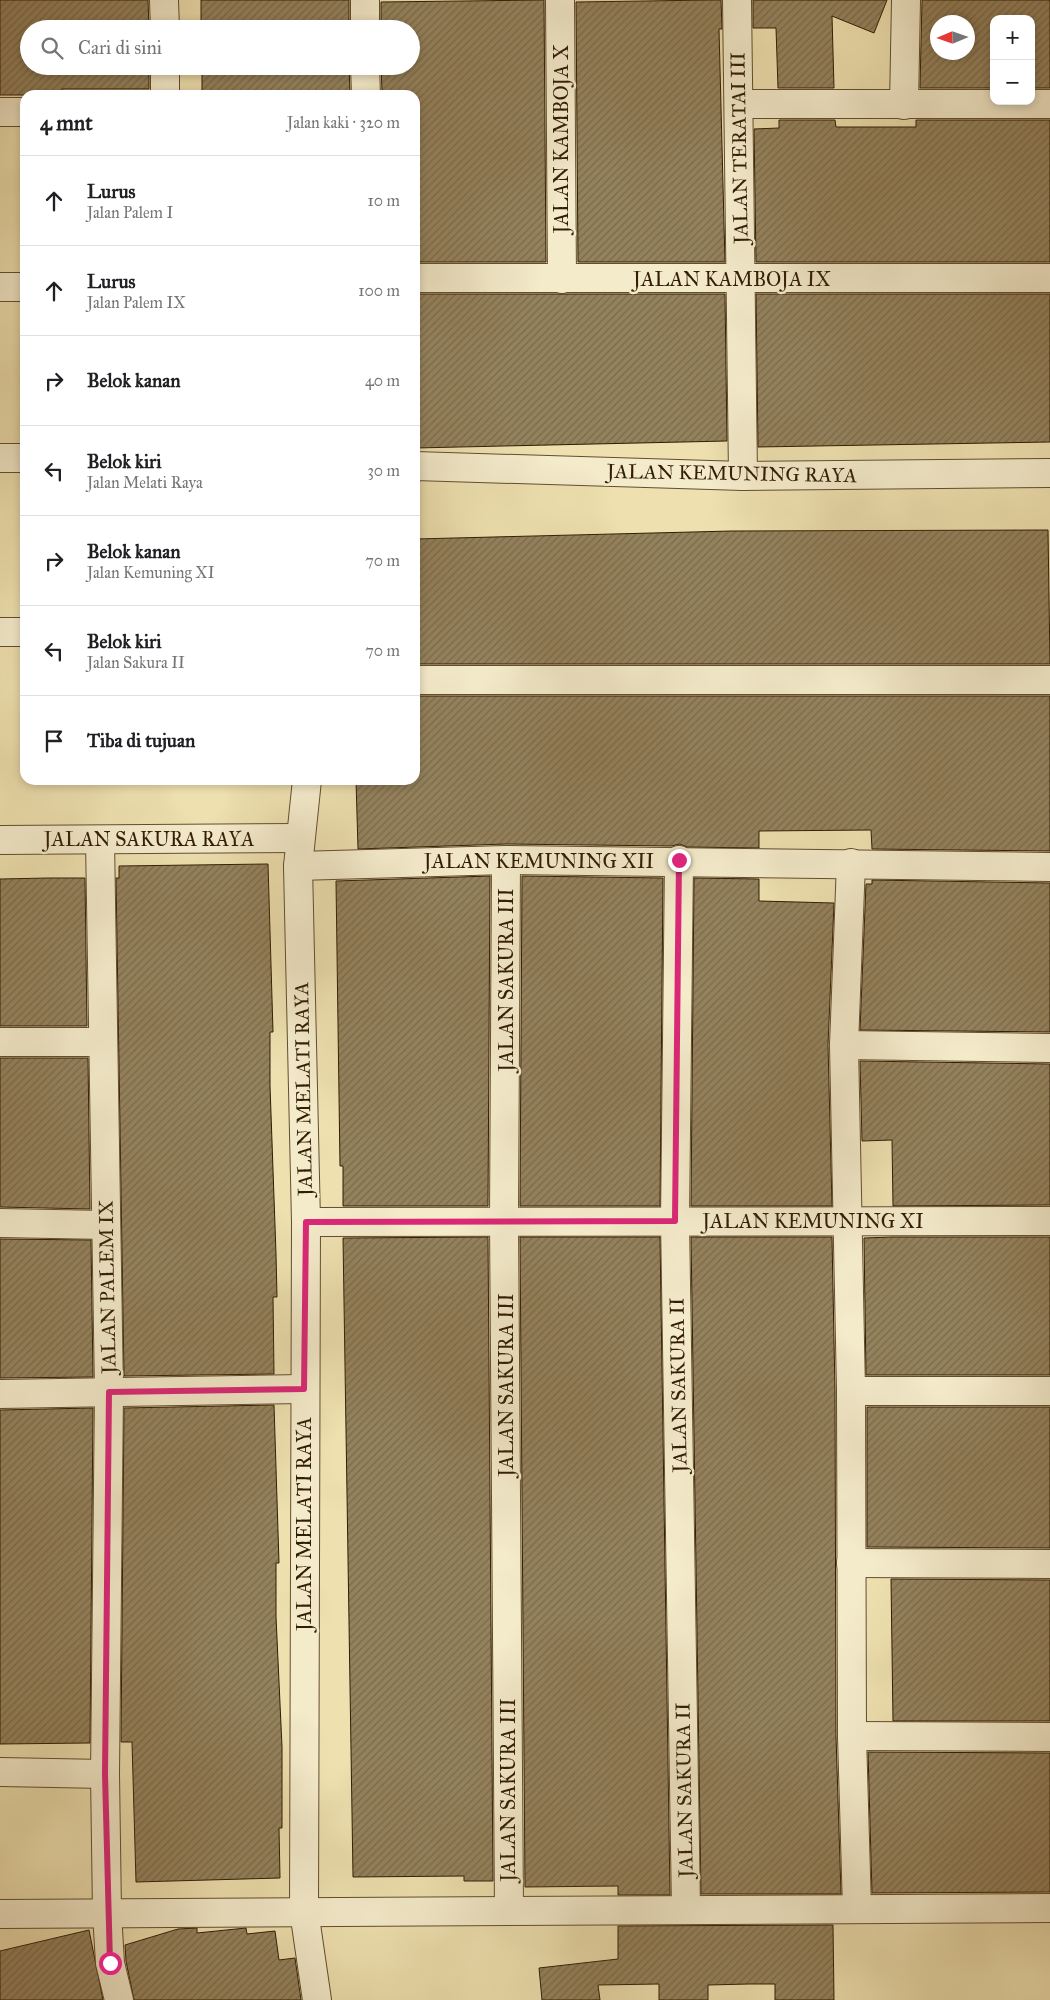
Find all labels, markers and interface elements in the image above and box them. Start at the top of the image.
north arrow [930,15,975,60]
map controls [990,15,1035,105]
button: + [990,15,1035,60]
search box [20,20,420,75]
icon: search [38,34,66,62]
text: Cari di sini [78,36,162,59]
street label: JALAN KAMBOJA X [549,44,574,236]
street label: JALAN TERATAI III [725,52,754,246]
button: − [990,60,1035,105]
text: 4 mnt [40,110,93,136]
text: Jalan kaki · 320 m [287,113,400,132]
text: Lurus [87,180,135,203]
icon: ahead [40,187,68,215]
text: 10 m [368,191,400,210]
text: Jalan Palem I [87,203,173,222]
street label: JALAN KAMBOJA IX [631,267,831,292]
text: Lurus [87,270,135,293]
icon: ahead [40,277,68,305]
text: 100 m [358,281,400,300]
text: Jalan Palem IX [87,293,186,312]
icon: right [40,367,68,395]
text: Belok kanan [87,369,181,392]
text: 40 m [365,371,400,390]
text: Belok kiri [87,450,161,473]
icon: left [40,457,68,485]
street label: JALAN KEMUNING RAYA [605,459,858,488]
text: 30 m [367,461,400,480]
text: Jalan Melati Raya [87,473,203,492]
text: Belok kanan [87,540,181,563]
icon: right [40,547,68,575]
text: 70 m [365,551,400,570]
text: Jalan Kemuning XI [87,563,215,582]
text: Belok kiri [87,630,161,653]
icon: left [40,637,68,665]
text: 70 m [365,641,400,660]
text: Jalan Sakura II [87,653,185,672]
icon: arrive [40,727,68,755]
text: Tiba di tujuan [87,729,195,752]
street label: JALAN SAKURA RAYA [42,827,255,852]
street label: JALAN KEMUNING XII [422,849,654,874]
route end [668,849,691,872]
street label: JALAN SAKURA III [494,888,519,1074]
street label: JALAN MELATI RAYA [289,981,318,1198]
street label: JALAN PALEM IX [93,1199,122,1376]
street label: JALAN KEMUNING XI [700,1209,924,1234]
street label: JALAN SAKURA III [494,1293,519,1479]
street label: JALAN SAKURA II [664,1297,693,1475]
street label: JALAN MELATI RAYA [292,1416,317,1633]
street label: JALAN SAKURA III [496,1698,521,1884]
street label: JALAN SAKURA II [670,1702,699,1880]
route start [99,1952,122,1975]

